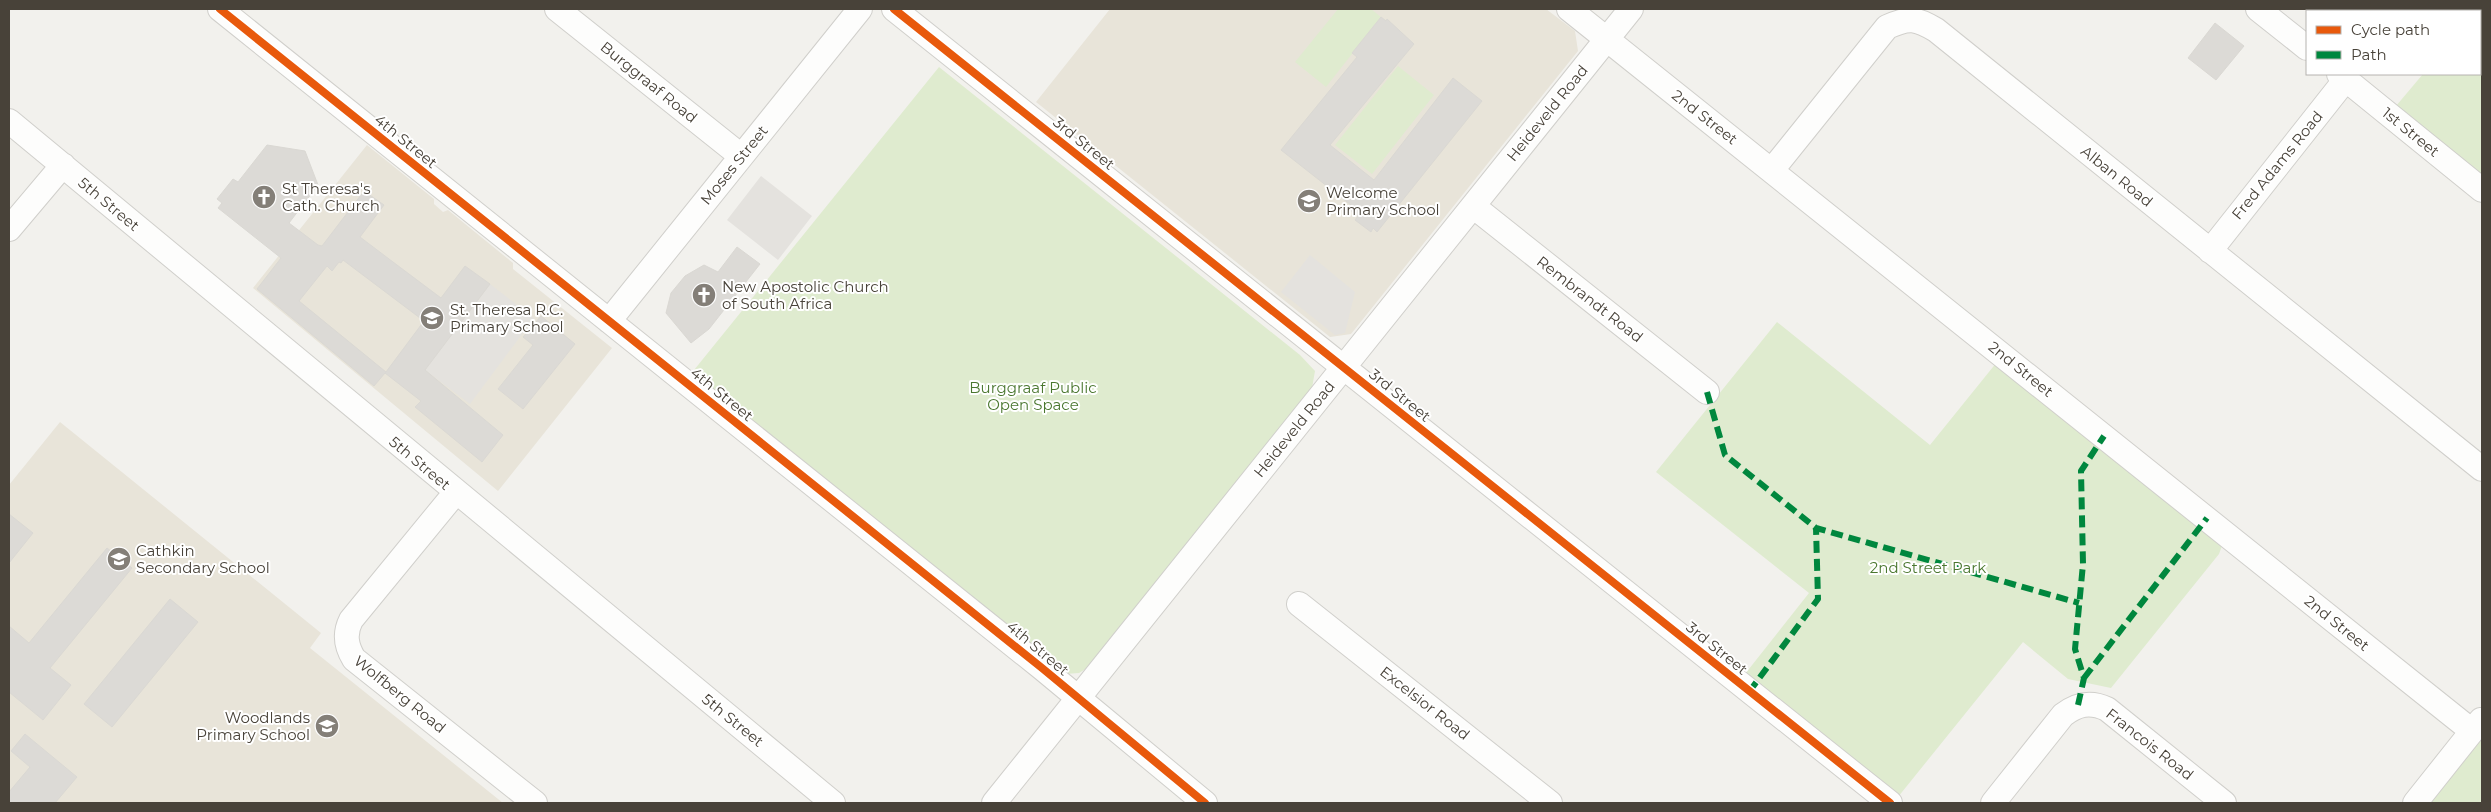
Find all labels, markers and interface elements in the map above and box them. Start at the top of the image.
legend [2306,10,2481,75]
text: Cycle path [2351,20,2430,39]
street label: Burggraaf Road [597,37,701,127]
text: Path [2351,45,2387,64]
street label: Heideveld Road [1502,61,1592,165]
street label: 2nd Street [1668,85,1742,149]
street label: 1st Street [2379,103,2443,161]
street label: Fred Adams Road [2227,107,2327,223]
street label: 4th Street [371,110,441,172]
street label: 3rd Street [1049,112,1119,174]
street label: Moses Street [696,121,772,209]
street label: Alban Road [2077,141,2157,211]
street label: 5th Street [75,173,143,235]
place label: St Theresa's Cath. Church [282,179,380,215]
place label: Welcome Primary School [1326,183,1440,219]
church icon: St Theresa's Cath. Church [251,184,277,210]
school or university icon: Welcome Primary School [1296,188,1322,214]
street label: Rembrandt Road [1533,252,1647,346]
place label: New Apostolic Church of South Africa [722,277,889,313]
church icon: New Apostolic Church of South Africa [691,282,717,308]
place label: St. Theresa R.C. Primary School [450,300,564,336]
school or university icon: St. Theresa R.C. Primary School [419,305,445,331]
street label: 2nd Street [1985,337,2057,401]
street label: 4th Street [687,363,757,425]
street label: 3rd Street [1365,364,1435,426]
street label: Heideveld Road [1249,377,1339,481]
park label: Burggraaf Public Open Space [969,378,1097,414]
street label: 5th Street [386,432,454,494]
place label: Cathkin Secondary School [136,541,270,577]
school or university icon: Cathkin Secondary School [106,546,132,572]
park label: 2nd Street Park [1870,558,1986,577]
street label: 2nd Street [2301,591,2373,655]
street label: 4th Street [1003,616,1073,680]
street label: 3rd Street [1682,617,1752,679]
street label: Wolfberg Road [350,651,450,737]
street label: Excelsior Road [1376,662,1474,744]
street label: 5th Street [698,689,768,751]
street label: Francois Road [2102,704,2198,784]
place label: Woodlands Primary School [196,708,310,744]
school or university icon: Woodlands Primary School [314,713,340,739]

